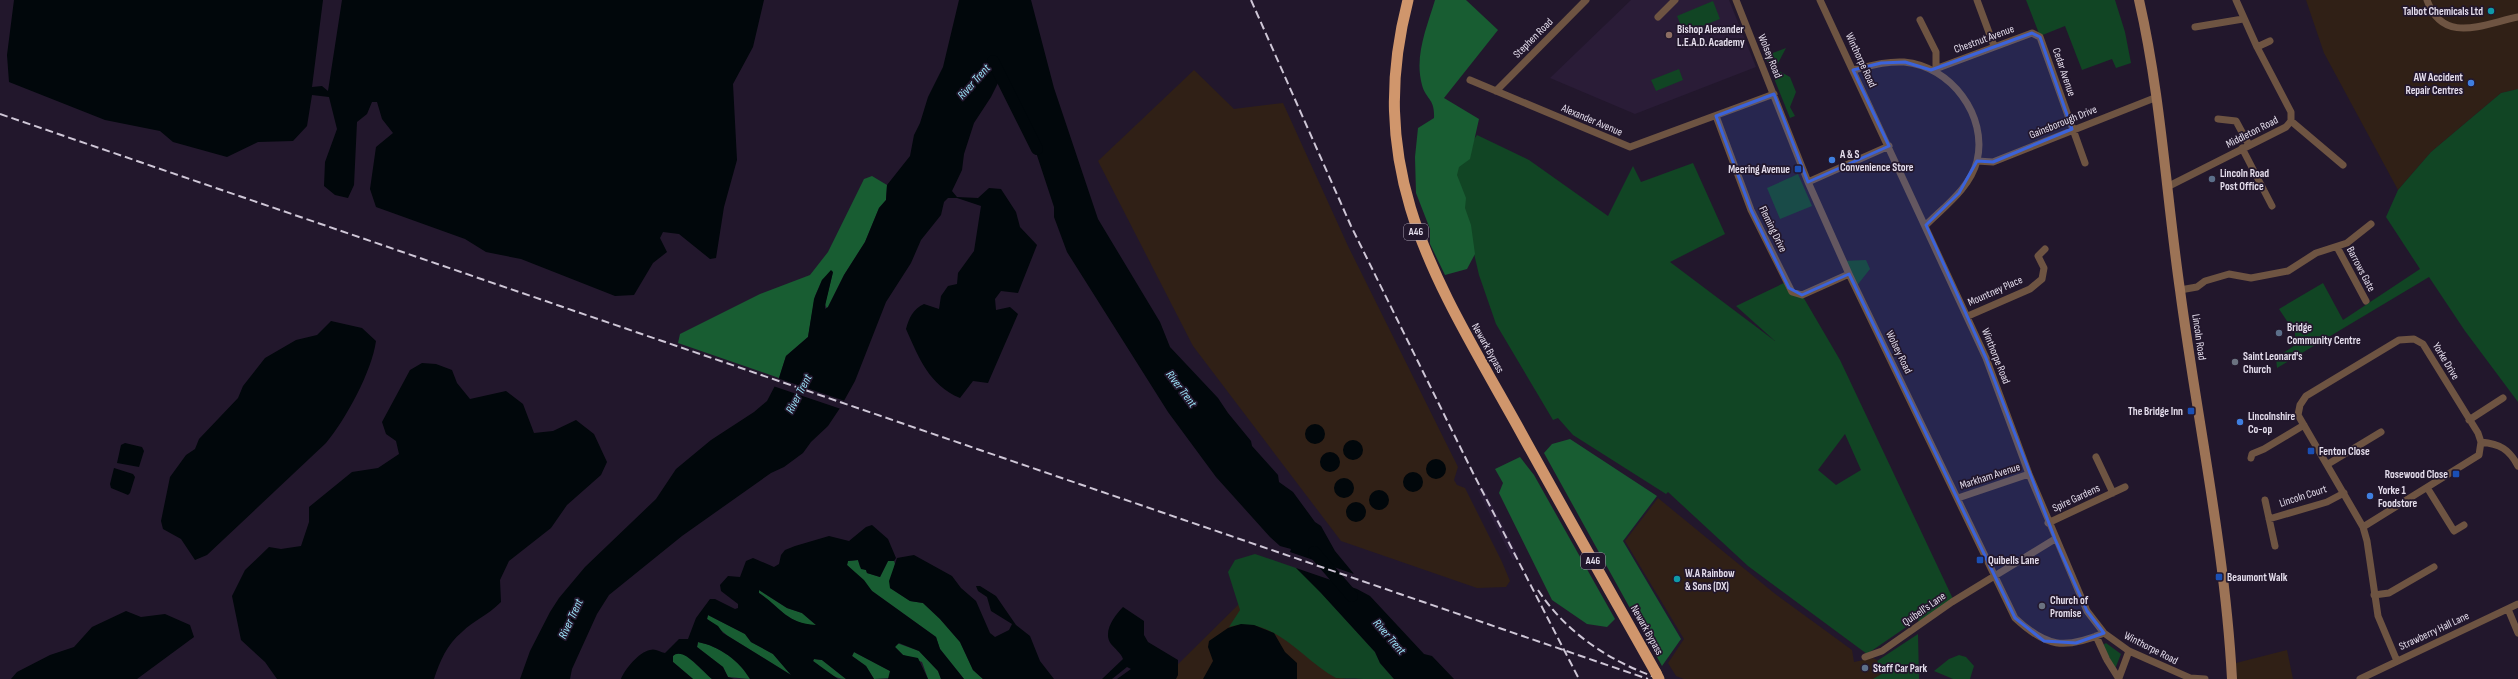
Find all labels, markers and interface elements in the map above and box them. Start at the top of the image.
place label: Talbot Chemicals Ltd [2403,5,2483,18]
marker: Talbot Chemicals Ltd [2486,6,2496,16]
street label: Stephen Road [1510,15,1556,61]
street label: Chestnut Avenue [1952,22,2016,56]
place label: Bishop Alexander L.E.A.D. Academy [1677,23,1745,49]
marker: Bishop Alexander L.E.A.D. Academy [1664,30,1674,40]
street label: Winthorpe Road [1843,31,1879,90]
street label: Wolsey Road [1755,32,1785,80]
street label: Cedar Avenue [2050,46,2078,98]
water label: River Trent [954,61,994,103]
place label: AW Accident Repair Centres [2405,71,2463,97]
marker: AW Accident Repair Centres [2466,78,2476,88]
street label: Alexander Avenue [1559,101,1624,139]
street label: Gainsborough Drive [2027,103,2099,141]
street label: Middleton Road [2224,113,2281,151]
place label: A & S Convenience Store [1839,148,1914,174]
marker: A & S Convenience Store [1827,155,1837,165]
place label: Meering Avenue [1728,163,1790,176]
marker: Meering Avenue [1793,164,1803,174]
place label: Lincoln Road Post Office [2220,167,2269,193]
marker: Lincoln Road Post Office [2207,174,2217,184]
street label: Fleming Drive [1756,204,1790,254]
road number: A46 [1404,224,1428,240]
street label: Barrows Gate [2344,244,2378,294]
street label: Mountney Place [1966,273,2024,309]
street label: Lincoln Road [2189,313,2209,361]
street label: Newark Bypass [1469,321,1507,375]
place label: Bridge Community Centre [2287,321,2361,347]
street label: Winthorpe Road [1979,326,2013,386]
street label: Wolsey Road [1883,328,1915,376]
marker: Bridge Community Centre [2274,328,2284,338]
street label: Yorke Drive [2430,340,2462,382]
place label: Saint Leonard's Church [2243,350,2302,376]
marker: Saint Leonard's Church [2230,357,2240,367]
water label: River Trent [1162,368,1200,411]
water label: River Trent [782,371,816,416]
place label: The Bridge Inn [2128,405,2183,418]
marker: The Bridge Inn [2186,406,2196,416]
place label: Lincolnshire Co-op [2248,410,2296,436]
marker: Lincolnshire Co-op [2235,417,2245,427]
place label: Fenton Close [2319,445,2370,458]
marker: Fenton Close [2306,446,2316,456]
street label: Markham Avenue [1958,460,2022,492]
place label: Rosewood Close [2385,468,2448,481]
marker: Rosewood Close [2451,469,2461,479]
street label: Spire Gardens [2050,481,2102,515]
street label: Lincoln Court [2278,482,2329,510]
place label: Yorke 1 Foodstore [2378,484,2418,510]
marker: Yorke 1 Foodstore [2365,491,2375,501]
road number: A46 [1581,553,1605,569]
place label: Quibells Lane [1988,554,2039,567]
marker: Quibells Lane [1975,555,1985,565]
place label: W.A Rainbow & Sons (DX) [1685,567,1735,593]
place label: Beaumont Walk [2227,571,2288,584]
marker: Beaumont Walk [2214,572,2224,582]
marker: W.A Rainbow & Sons (DX) [1672,574,1682,584]
street label: Quibell's Lane [1900,589,1948,629]
place label: Church of Promise [2050,594,2089,620]
water label: River Trent [555,596,587,641]
marker: Church of Promise [2037,601,2047,611]
street label: Newark Bypass [1628,603,1666,657]
street label: Strawberry Hall Lane [2397,609,2471,653]
water label: River Trent [1369,616,1409,658]
street label: Winthorpe Road [2122,629,2181,667]
place label: Staff Car Park [1873,662,1928,675]
marker: Staff Car Park [1860,663,1870,673]

